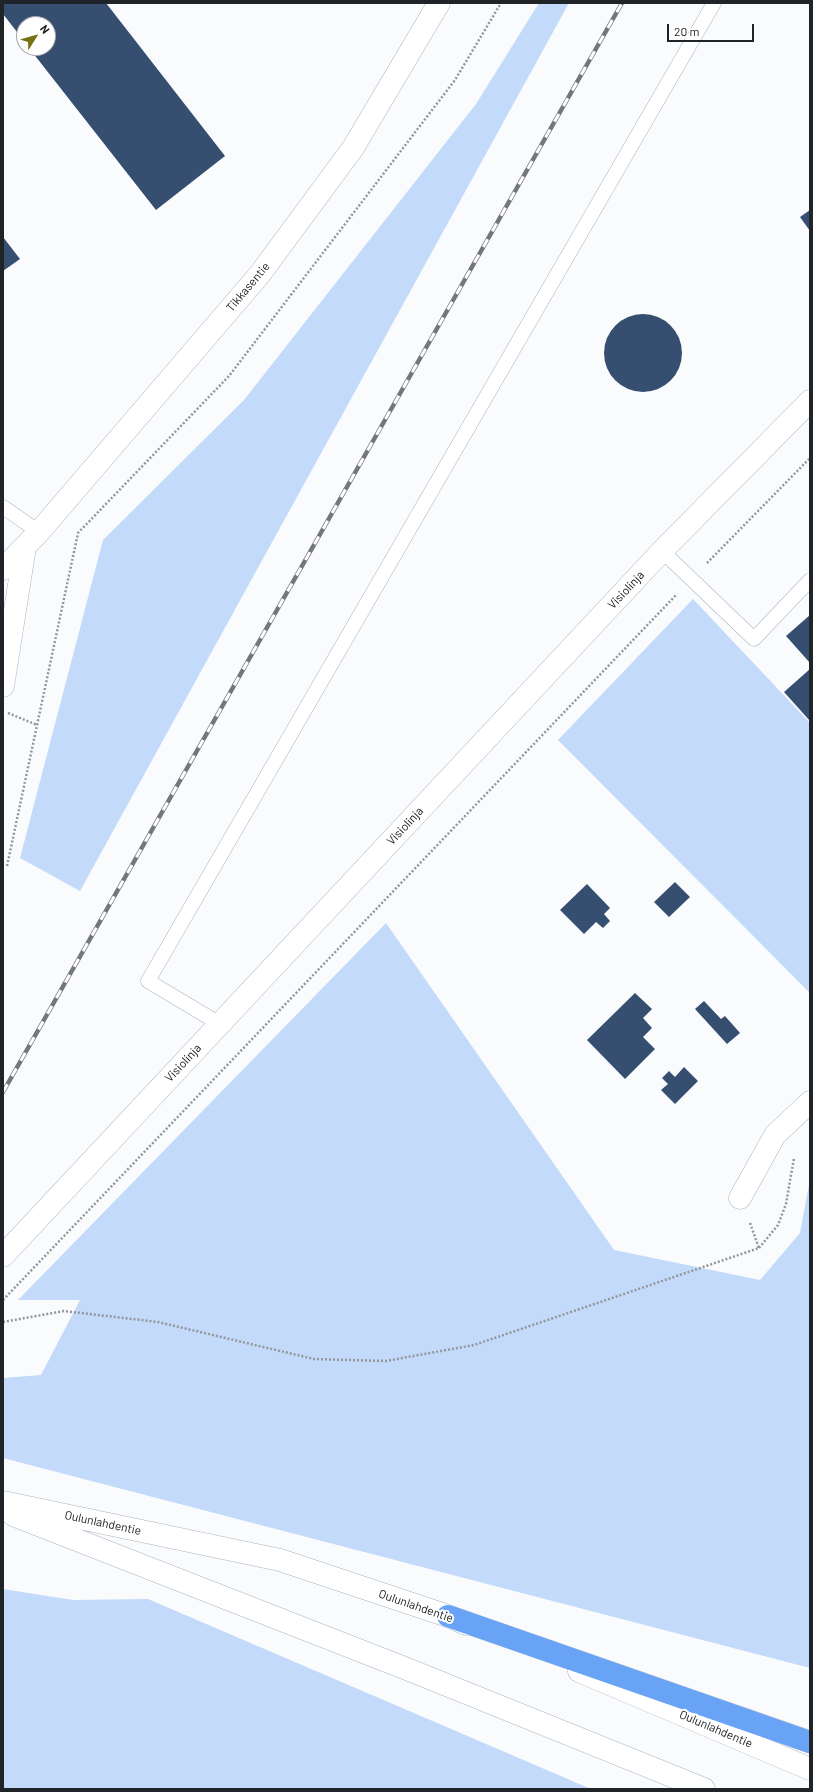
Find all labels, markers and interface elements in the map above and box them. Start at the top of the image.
north arrow [16,16,56,56]
scale bar [669,16,756,42]
text: N [38,22,53,36]
text: 20 m [674,24,700,38]
street label: Tikkasentie [223,259,273,315]
street label: Visiolinja [605,568,647,612]
street label: Visiolinja [384,804,426,848]
street label: Visiolinja [162,1041,204,1085]
street label: Oulunlahdentie [63,1508,143,1538]
street label: Oulunlahdentie [377,1586,455,1626]
street label: Oulunlahdentie [677,1707,755,1751]

